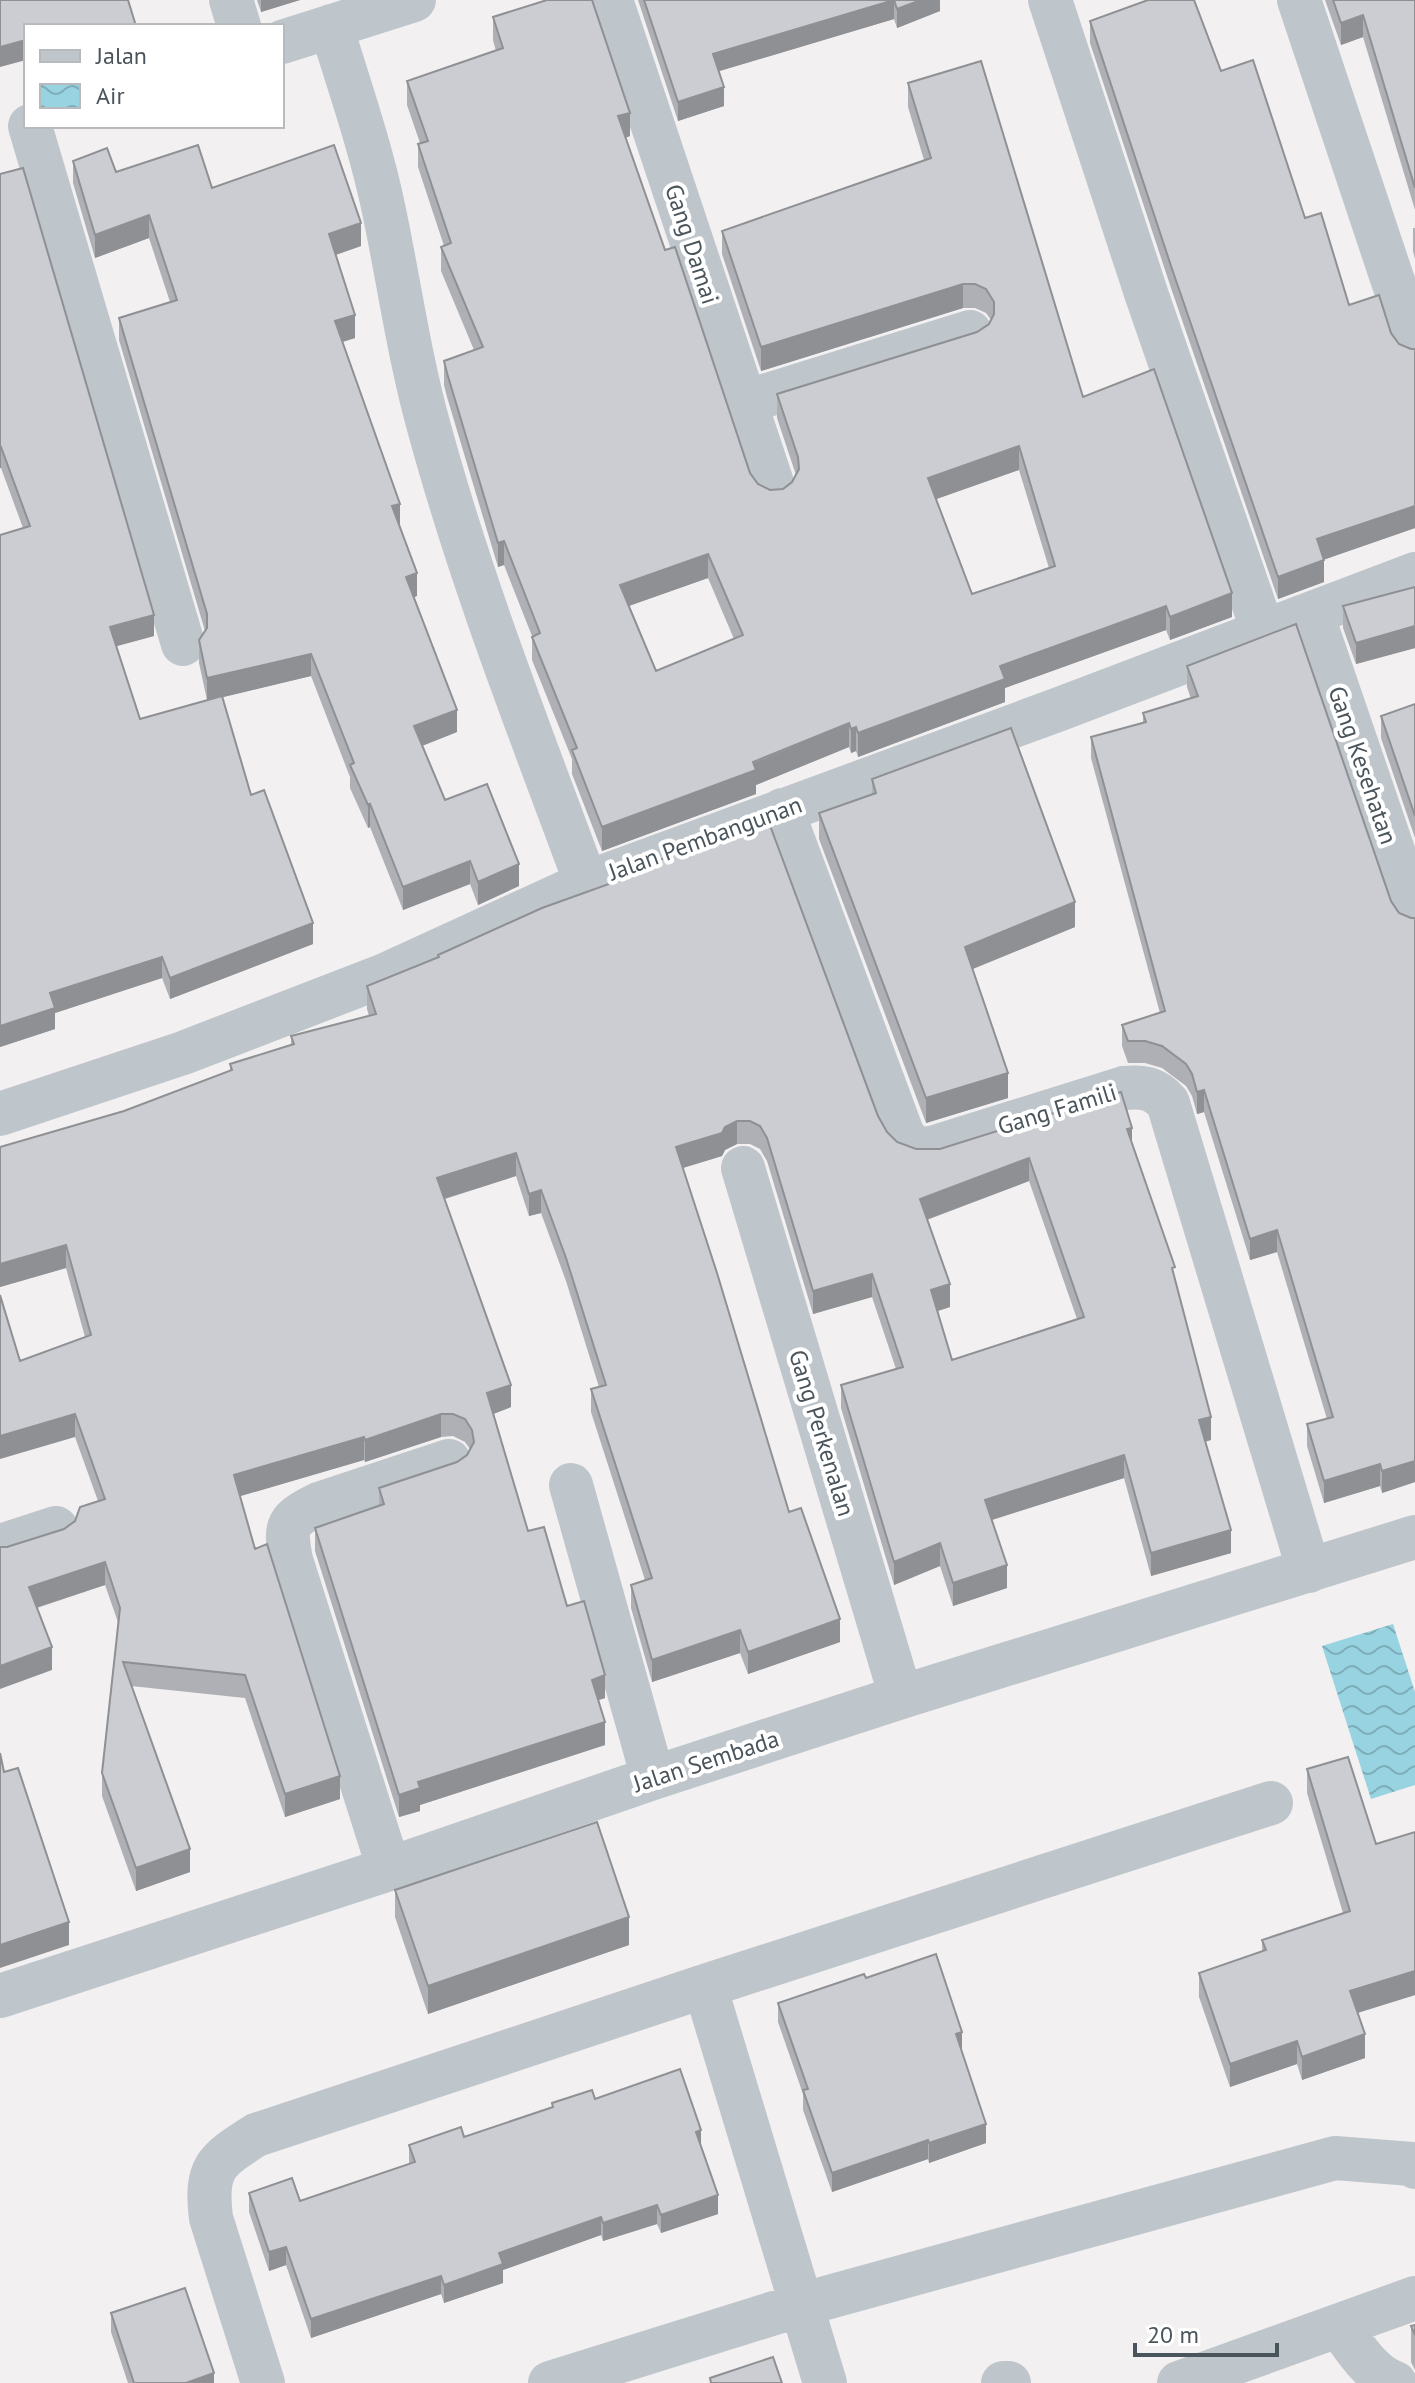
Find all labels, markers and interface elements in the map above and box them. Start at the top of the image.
legend [24,24,284,128]
text: Jalan [95,40,147,71]
text: Air [96,80,125,111]
street label: Gang Damai [658,180,726,308]
street label: Gang Kesehatan [1321,682,1405,848]
street label: Jalan Pembangunan [603,789,806,888]
street label: Gang Famili [994,1076,1120,1142]
street label: Gang Perkenalan [782,1346,862,1520]
street label: Jalan Sembada [628,1723,783,1799]
scale bar [1135,2307,1277,2357]
text: 20 m [1147,2319,1199,2350]

